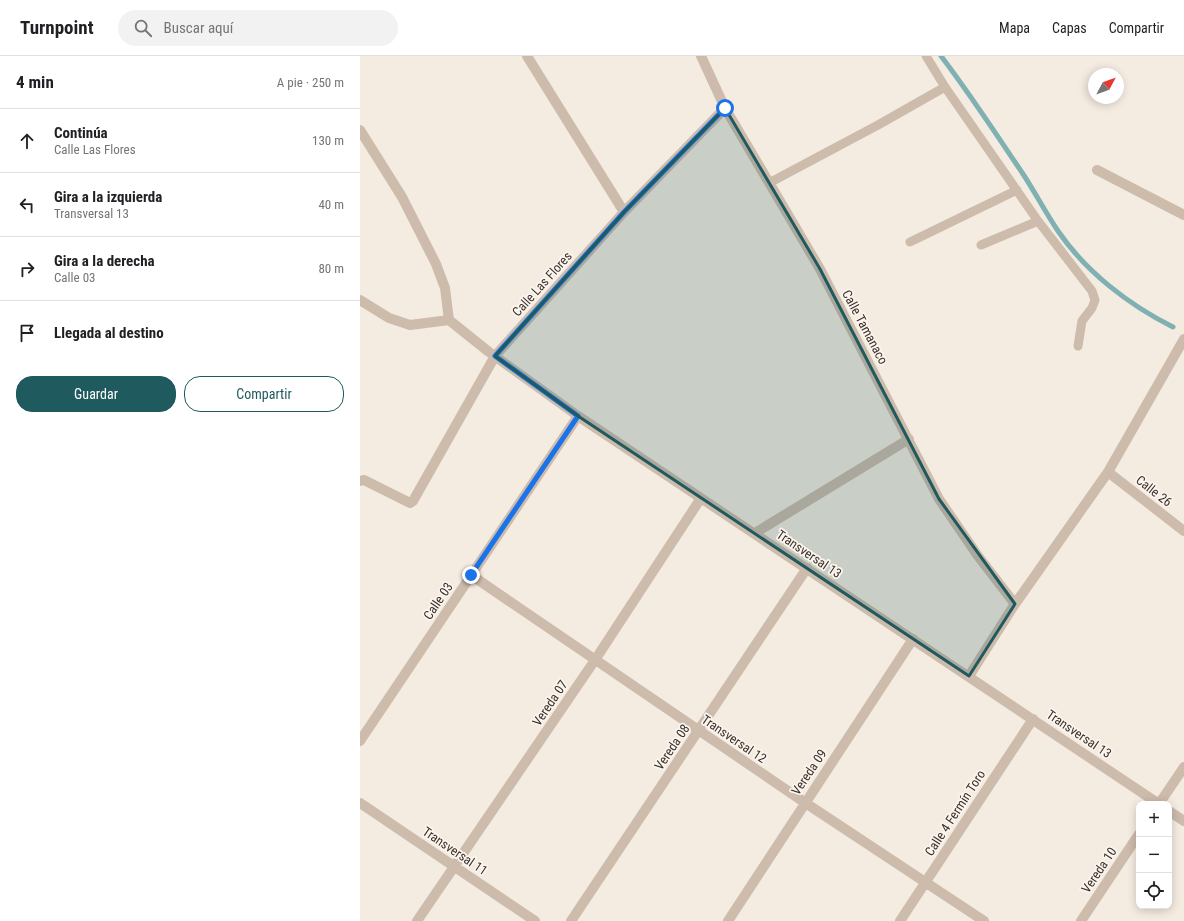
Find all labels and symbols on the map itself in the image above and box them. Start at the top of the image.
north arrow [1088,68,1124,104]
route start [716,99,734,117]
street label: Calle Las Flores [509,249,575,319]
street label: Calle Tamanaco [839,287,891,367]
street label: Calle 26 [1133,472,1175,510]
street label: Transversal 13 [774,527,844,581]
route end [462,566,480,584]
street label: Calle 03 [420,580,456,622]
street label: Vereda 07 [529,677,571,729]
street label: Transversal 13 [1044,707,1114,761]
street label: Transversal 12 [699,712,769,766]
street label: Vereda 08 [651,721,693,773]
street label: Vereda 09 [788,746,830,798]
street label: Calle 4 Fermín Toro [922,767,988,859]
street label: Transversal 11 [420,824,490,878]
street label: Vereda 10 [1078,844,1120,896]

